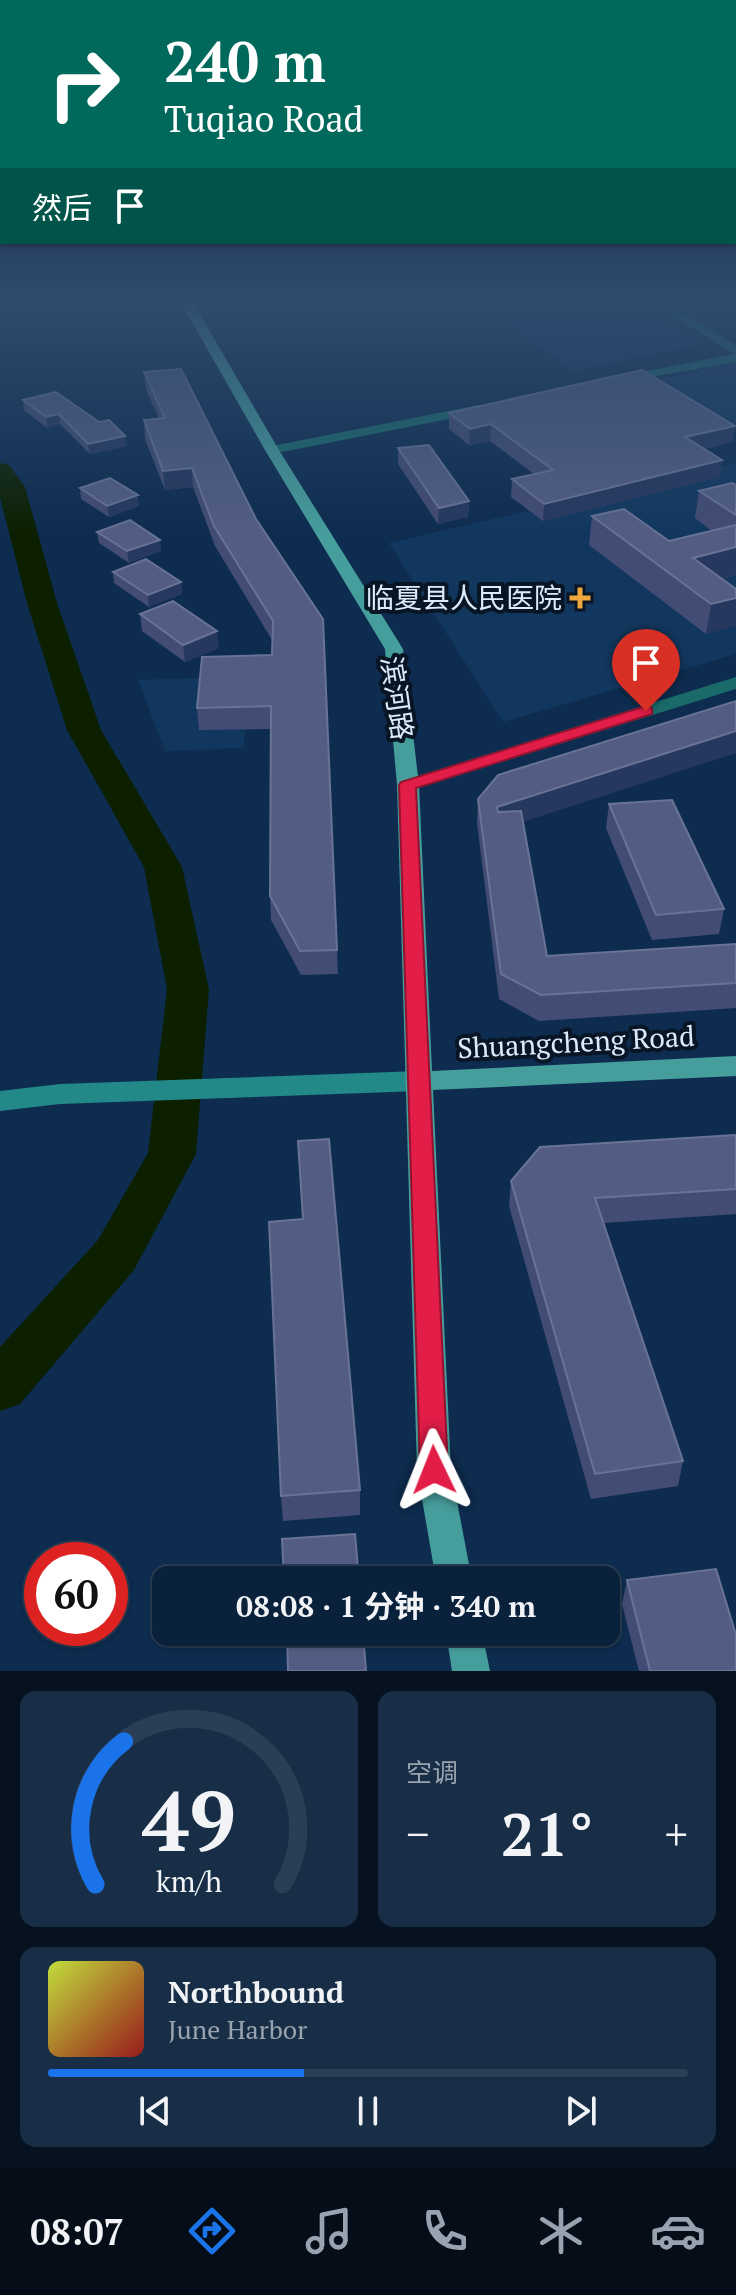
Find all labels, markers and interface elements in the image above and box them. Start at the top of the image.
text: 240 m [164,24,326,98]
icon: right [32,32,136,136]
text: Tuqiao Road [164,95,364,142]
icon: arrive [108,184,152,228]
text: 然后 [32,188,92,228]
place label: 临夏县人民医院 [366,579,562,616]
marker: 临夏县人民医院 [569,587,591,609]
pin [612,629,680,711]
icon: arrive [624,641,668,685]
street label: 滨河路 [373,654,422,742]
street label: Shuangcheng Road [457,1017,695,1066]
position arrow [392,1428,476,1512]
speed limit sign: 60 [24,1542,128,1646]
text: 08:08 · 1 分钟 · 340 m [236,1586,536,1626]
text: 空调 [406,1755,458,1789]
text: 49 [142,1765,236,1875]
text: 21° [501,1794,593,1873]
text: − [406,1804,429,1863]
text: + [665,1804,688,1863]
text: km/h [156,1862,222,1900]
text: Northbound [168,1972,344,2012]
text: June Harbor [168,2012,307,2046]
icon: previous [133,2089,177,2133]
icon: pause [346,2089,390,2133]
icon: next [559,2089,603,2133]
icon: directions [184,2203,240,2259]
icon: music [301,2203,357,2259]
icon: phone [417,2203,473,2259]
icon: climate [533,2203,589,2259]
icon: car [650,2203,706,2259]
text: 08:07 [30,2208,124,2255]

